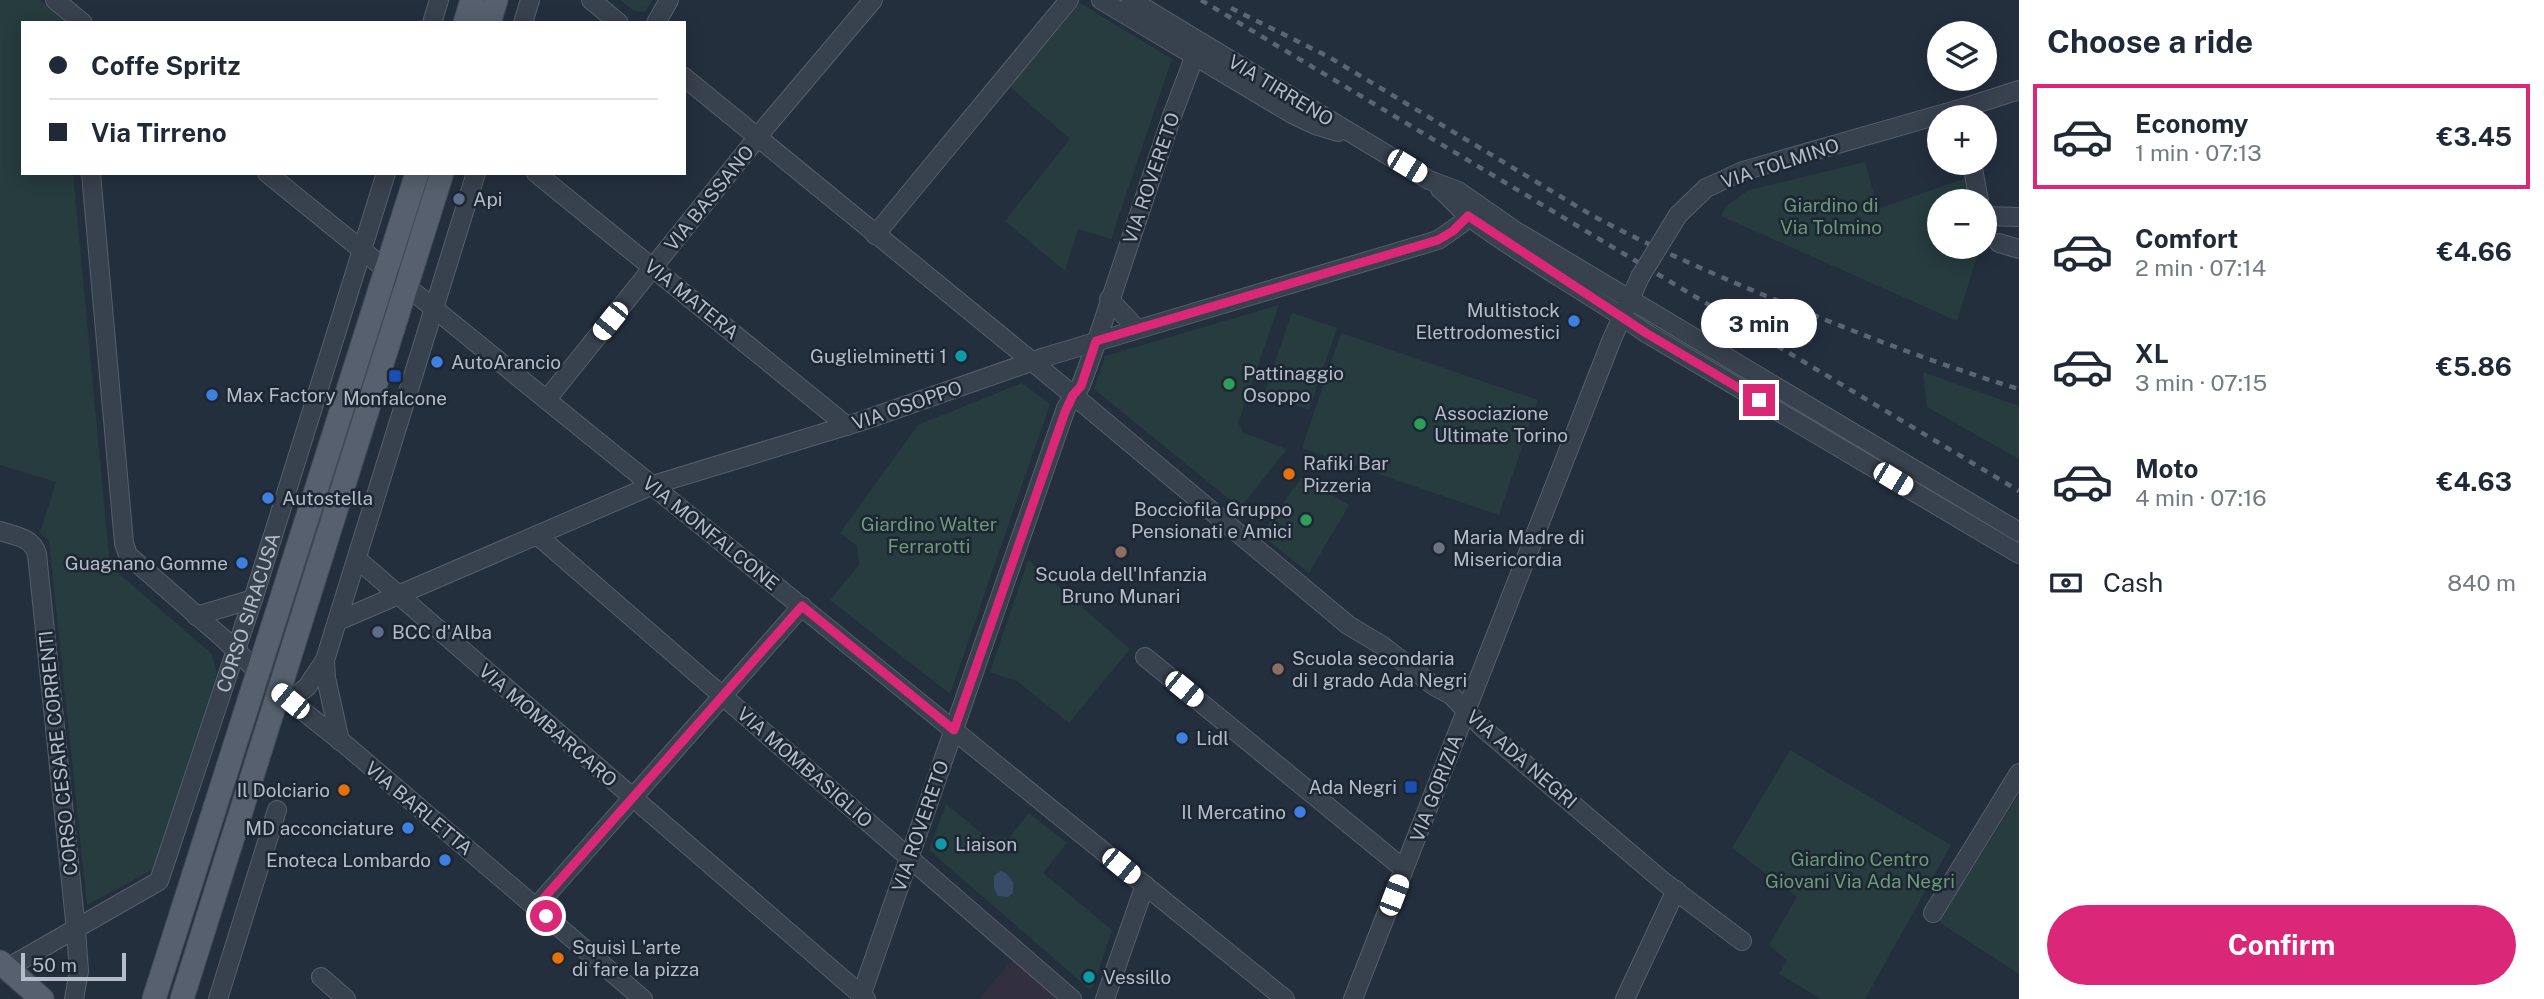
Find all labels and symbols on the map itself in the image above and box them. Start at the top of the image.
street label: VIA TIRRENO [1224,50,1338,130]
street label: VIA ROVERETO [1118,109,1184,247]
street label: VIA TOLMINO [1718,134,1842,192]
street label: VIA BASSANO [660,141,758,255]
car [1384,146,1431,186]
place label: Api [473,188,503,210]
marker: Api [451,191,467,207]
park label: Giardino di Via Tolmino [1780,194,1882,238]
street label: VIA MATERA [641,254,743,344]
car [589,298,632,344]
callout: 3 min [1701,298,1817,348]
place label: Multistock Elettrodomestici [1415,299,1560,343]
marker: Multistock Elettrodomestici [1566,313,1582,329]
place label: Guglielminetti 1 [810,345,947,367]
marker: Guglielminetti 1 [953,348,969,364]
place label: AutoArancio [451,351,561,373]
marker: AutoArancio [429,354,445,370]
place label: Pattinaggio Osoppo [1243,362,1344,406]
marker: Monfalcone [387,368,403,384]
street label: VIA OSOPPO [849,376,965,434]
marker: Pattinaggio Osoppo [1221,376,1237,392]
place label: Max Factory [226,384,336,406]
route end [1743,384,1775,416]
marker: Max Factory [204,387,220,403]
place label: Monfalcone [343,387,447,409]
place label: Associazione Ultimate Torino [1434,402,1568,446]
marker: Associazione Ultimate Torino [1412,416,1428,432]
place label: Rafiki Bar Pizzeria [1303,452,1389,496]
car [1870,459,1917,499]
marker: Rafiki Bar Pizzeria [1281,466,1297,482]
street label: VIA MONFALCONE [639,471,783,595]
place label: Autostella [282,487,373,509]
marker: Autostella [260,490,276,506]
place label: Bocciofila Gruppo Pensionati e Amici [1131,498,1292,542]
marker: Bocciofila Gruppo Pensionati e Amici [1298,512,1314,528]
park label: Giardino Walter Ferrarotti [861,513,997,557]
place label: Maria Madre di Misericordia [1453,526,1585,570]
street label: CORSO SIRACUSA [212,530,284,695]
marker: Maria Madre di Misericordia [1431,540,1447,556]
marker: Scuola dell'Infanzia Bruno Munari [1113,544,1129,560]
place label: Guagnano Gomme [65,552,228,574]
marker: Guagnano Gomme [234,555,250,571]
place label: Scuola dell'Infanzia Bruno Munari [1035,563,1207,607]
place label: BCC d'Alba [392,621,492,643]
marker: BCC d'Alba [370,624,386,640]
street label: CORSO CESARE CORRENTI [34,629,82,877]
place label: Scuola secondaria di I grado Ada Negri [1292,647,1467,691]
street label: VIA MOMBARCARO [475,659,621,791]
marker: Scuola secondaria di I grado Ada Negri [1270,661,1286,677]
car [1162,668,1207,710]
car [268,680,313,722]
street label: VIA MOMBASIGLIO [733,702,877,832]
street label: VIA ADA NEGRI [1462,705,1582,813]
place label: Lidl [1196,727,1229,749]
marker: Lidl [1174,730,1190,746]
street label: VIA GORIZIA [1405,731,1467,845]
street label: VIA BARLETTA [361,757,477,859]
street label: VIA ROVERETO [887,757,953,895]
place label: Ada Negri [1308,776,1397,798]
place label: Il Dolciario [237,779,330,801]
marker: Ada Negri [1403,779,1419,795]
marker: Il Dolciario [336,782,352,798]
place label: Il Mercatino [1181,801,1286,823]
marker: Il Mercatino [1292,804,1308,820]
place label: MD acconciature [245,817,394,839]
marker: MD acconciature [400,820,416,836]
place label: Liaison [955,833,1017,855]
marker: Liaison [933,836,949,852]
car [1099,845,1144,887]
park label: Giardino Centro Giovani Via Ada Negri [1765,848,1955,892]
place label: Enoteca Lombardo [266,849,431,871]
marker: Enoteca Lombardo [437,852,453,868]
car [1377,872,1412,918]
route start [530,900,562,932]
place label: Squisì L'arte di fare la pizza [572,936,699,980]
scale bar [21,950,126,982]
marker: Squisì L'arte di fare la pizza [550,950,566,966]
place label: Vessillo [1103,966,1171,988]
marker: Vessillo [1081,969,1097,985]

